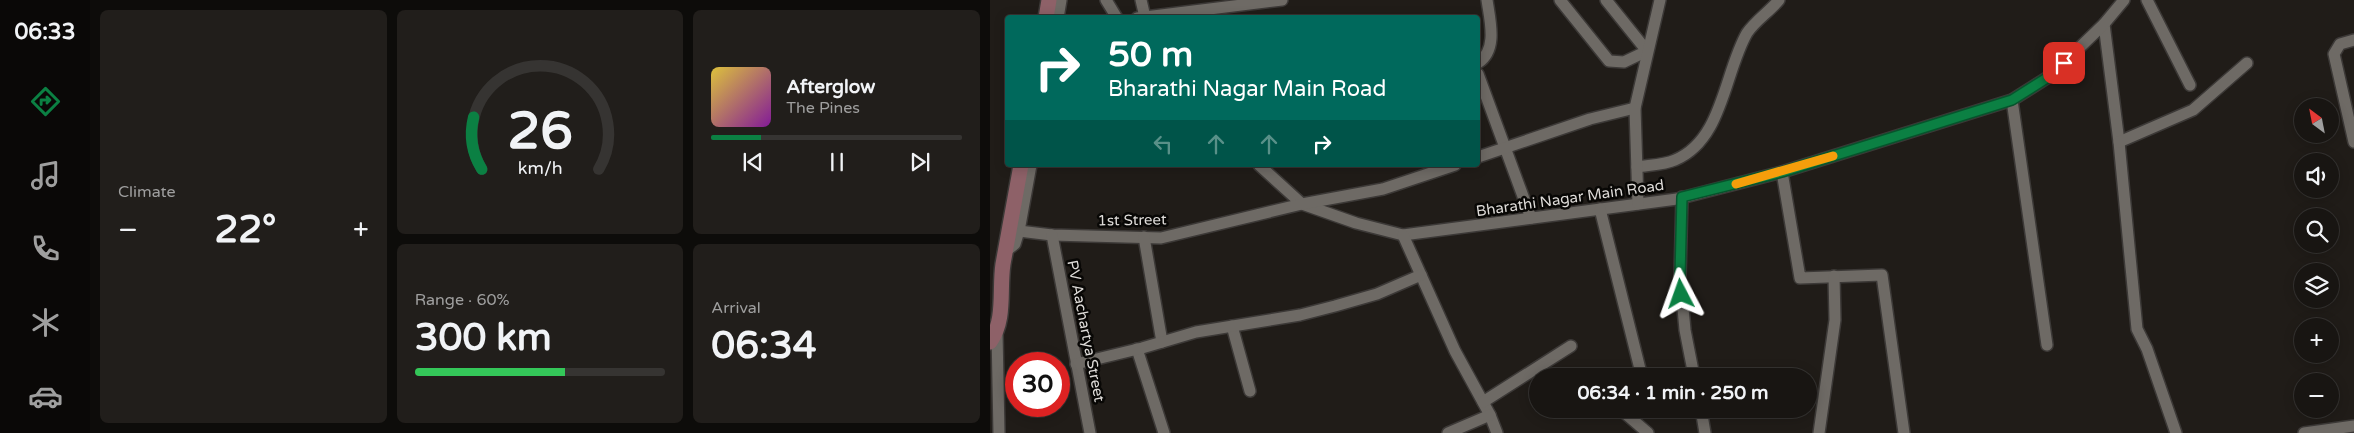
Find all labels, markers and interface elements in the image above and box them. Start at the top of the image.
text: 06:33 [15,19,75,45]
text: 50 m [1108,34,1193,76]
icon: right [1025,35,1090,100]
pin [2043,42,2085,84]
icon: arrive [2050,49,2078,77]
text: Afterglow [786,76,875,98]
text: Bharathi Nagar Main Road [1108,76,1386,102]
icon: directions [28,84,63,119]
text: The Pines [786,98,860,118]
north arrow [2294,98,2339,142]
map controls [2294,98,2339,418]
text: 26 [507,100,573,163]
icon: left [1149,130,1177,158]
icon: ahead [1202,130,1230,158]
icon: ahead [1255,130,1283,158]
icon: right [1308,130,1336,158]
icon: previous [739,148,767,176]
icon: pause [823,148,851,176]
icon: next [906,148,934,176]
button: sound [2294,153,2339,198]
icon: music [28,158,63,193]
text: km/h [518,158,562,179]
street label: Bharathi Nagar Main Road [1475,176,1665,220]
text: Climate [118,182,176,202]
text: 22° [214,207,276,253]
button: search [2294,208,2339,253]
street label: 1st Street [1097,210,1167,230]
text: − [118,213,138,247]
text: + [353,213,369,247]
icon: phone [28,231,63,266]
street label: PV Aachartya Street [1063,259,1109,404]
button: layers [2294,263,2339,308]
position arrow [1654,267,1706,319]
text: Range · 60% [415,290,510,310]
text: Arrival [711,298,761,318]
icon: climate [28,305,63,340]
text: 300 km [415,315,552,361]
button: + [2294,318,2339,363]
text: 06:34 [711,323,817,369]
speed limit sign: 30 [1005,352,1070,417]
button: − [2294,373,2339,418]
icon: car [28,379,63,414]
text: 06:34 · 1 min · 250 m [1577,382,1769,404]

